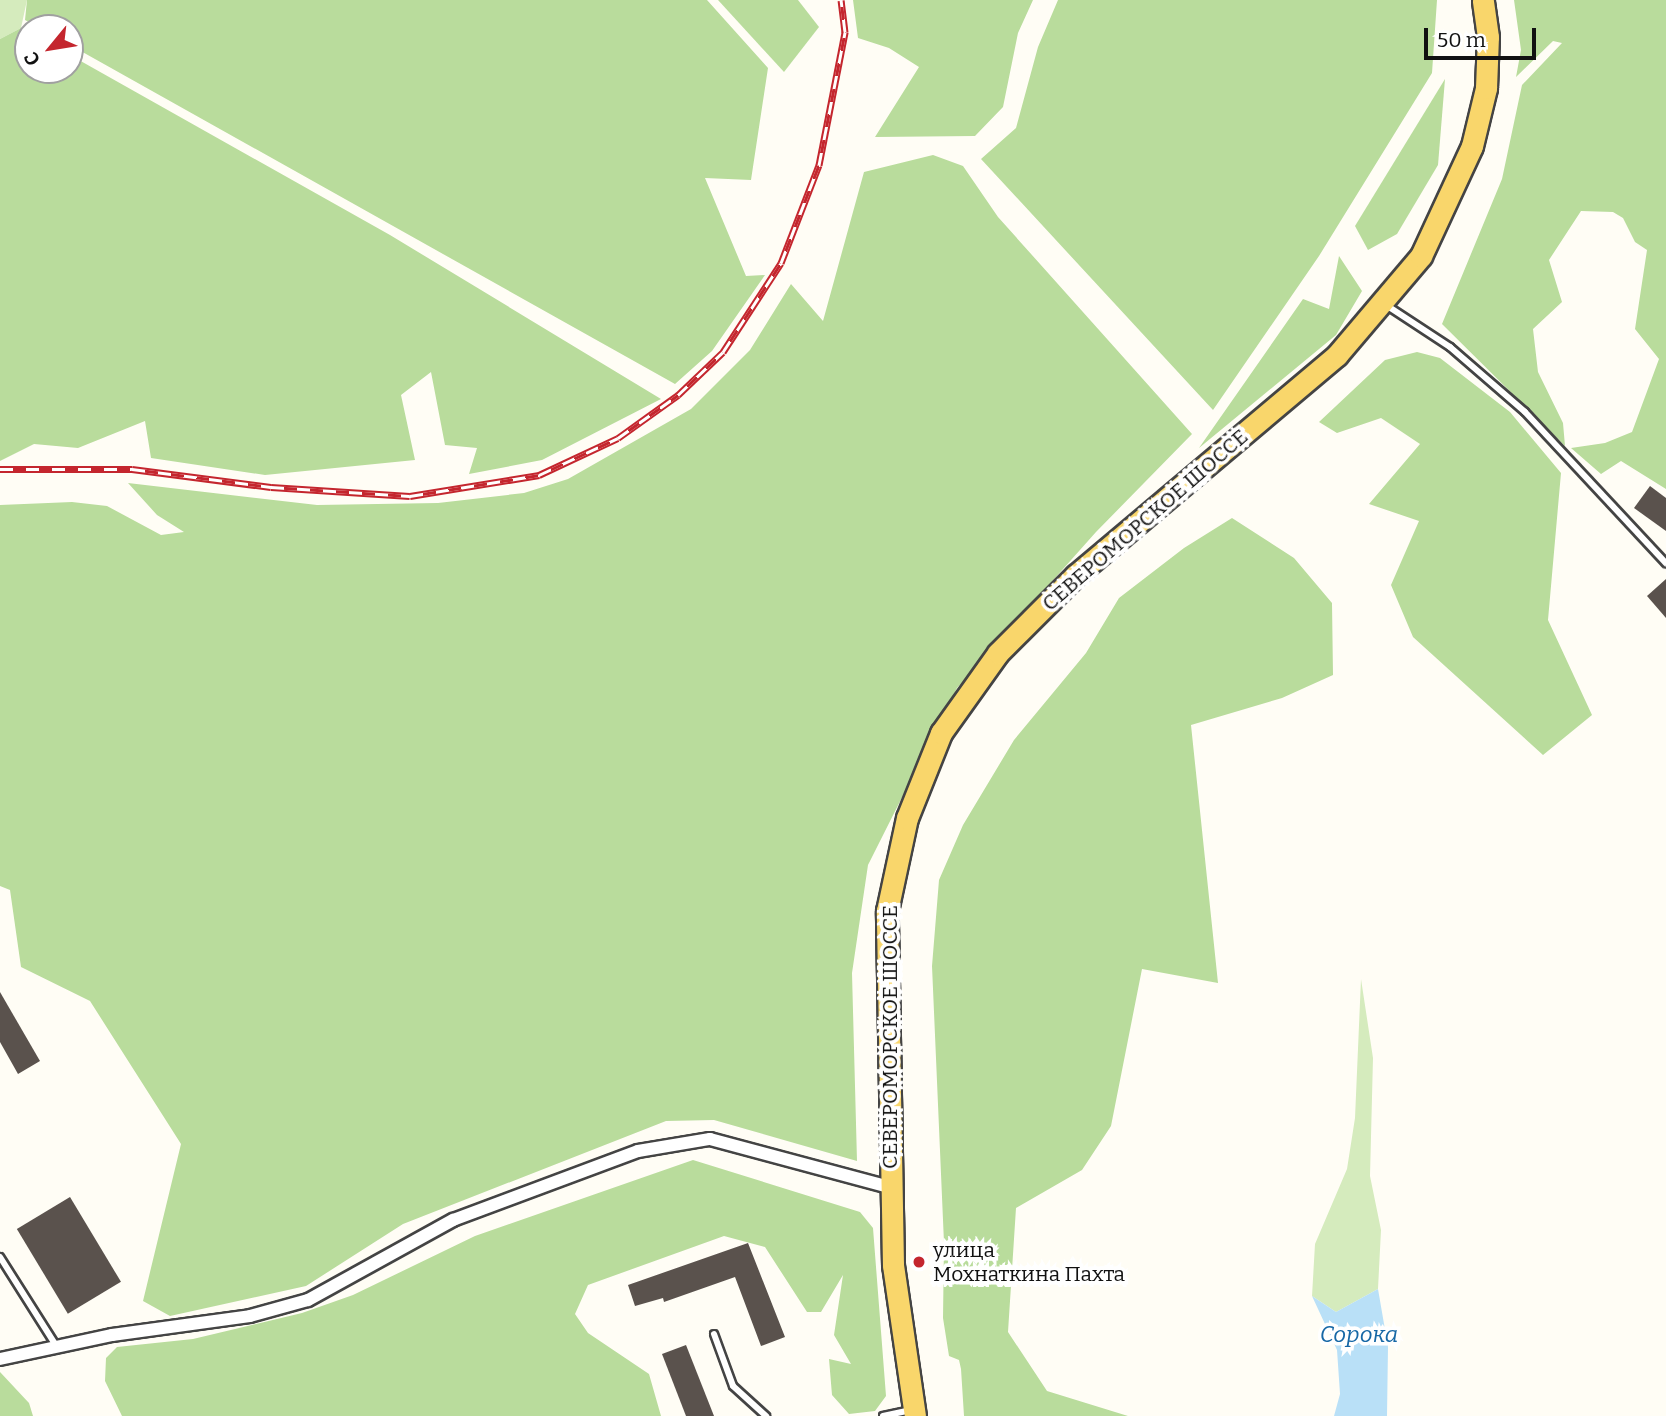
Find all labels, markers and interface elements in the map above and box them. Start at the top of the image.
north arrow [14,14,84,84]
scale bar [1428,14,1540,58]
text: 50 m [1437,27,1486,53]
text: С [19,48,45,70]
street label: СЕВЕРОМОРСКОЕ ШОССЕ [1037,424,1253,616]
street label: СЕВЕРОМОРСКОЕ ШОССЕ [877,905,903,1169]
place label: улица Мохнаткина Пахта [933,1237,1125,1287]
marker: улица Мохнаткина Пахта [911,1254,927,1270]
water label: Сорока [1320,1320,1398,1348]

